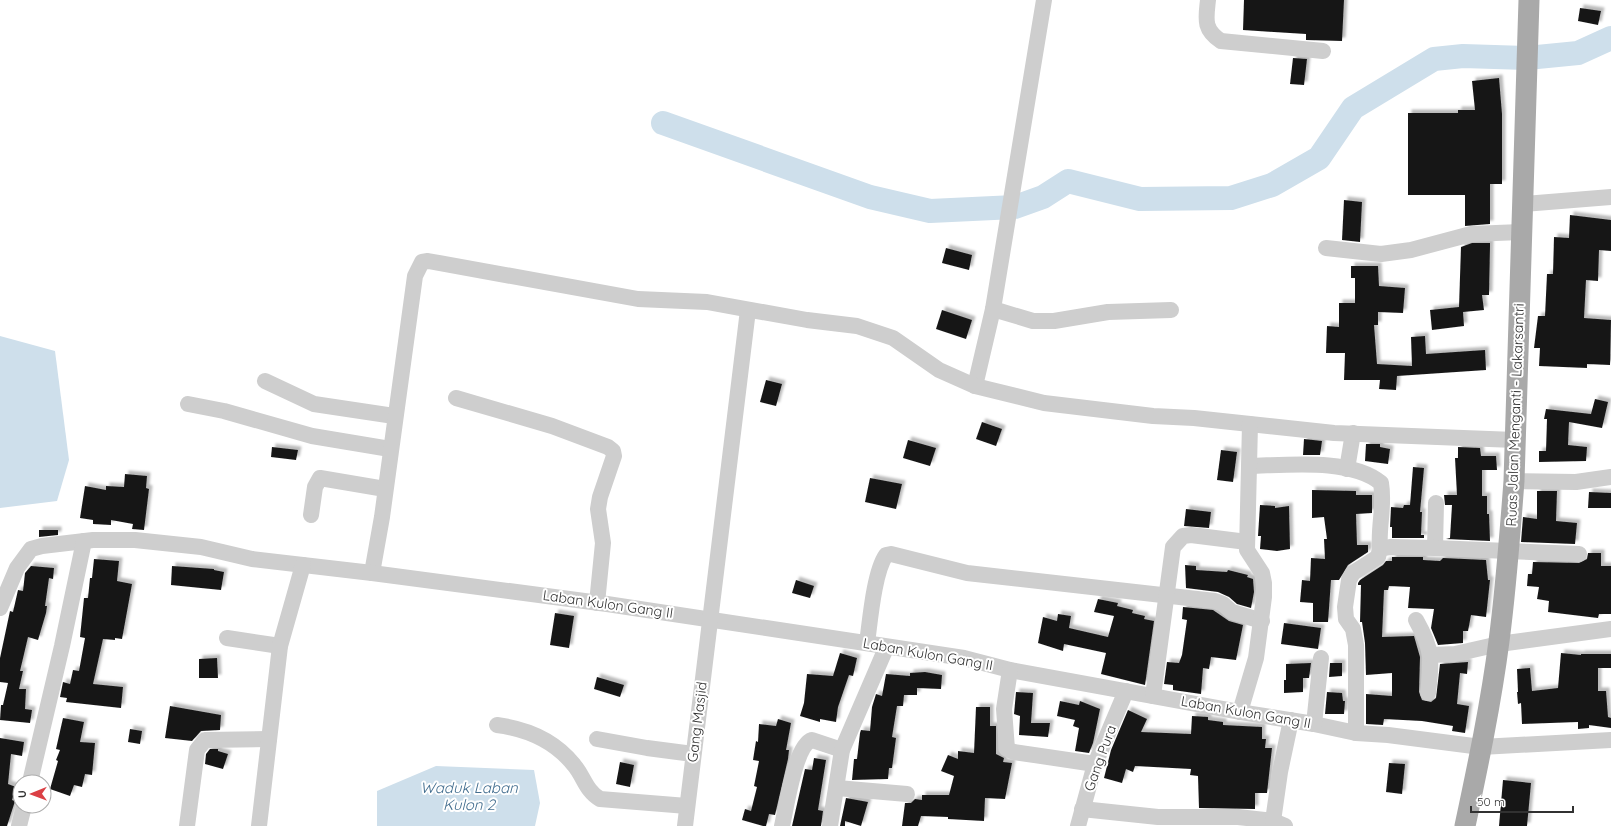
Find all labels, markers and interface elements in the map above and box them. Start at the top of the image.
street label: Ruas Jalan Menganti - Lakarsantri [1502,303,1528,527]
street label: Laban Kulon Gang II [542,586,674,622]
street label: Laban Kulon Gang II [862,634,994,674]
street label: Gang Masjid [683,681,711,763]
street label: Laban Kulon Gang II [1180,692,1312,732]
street label: Gang Pura [1080,722,1120,794]
north arrow [12,774,52,814]
water label: Waduk Laban Kulon 2 [420,778,518,814]
scale bar [1471,788,1573,814]
text: U [15,790,29,798]
text: 50 m [1477,794,1505,809]

